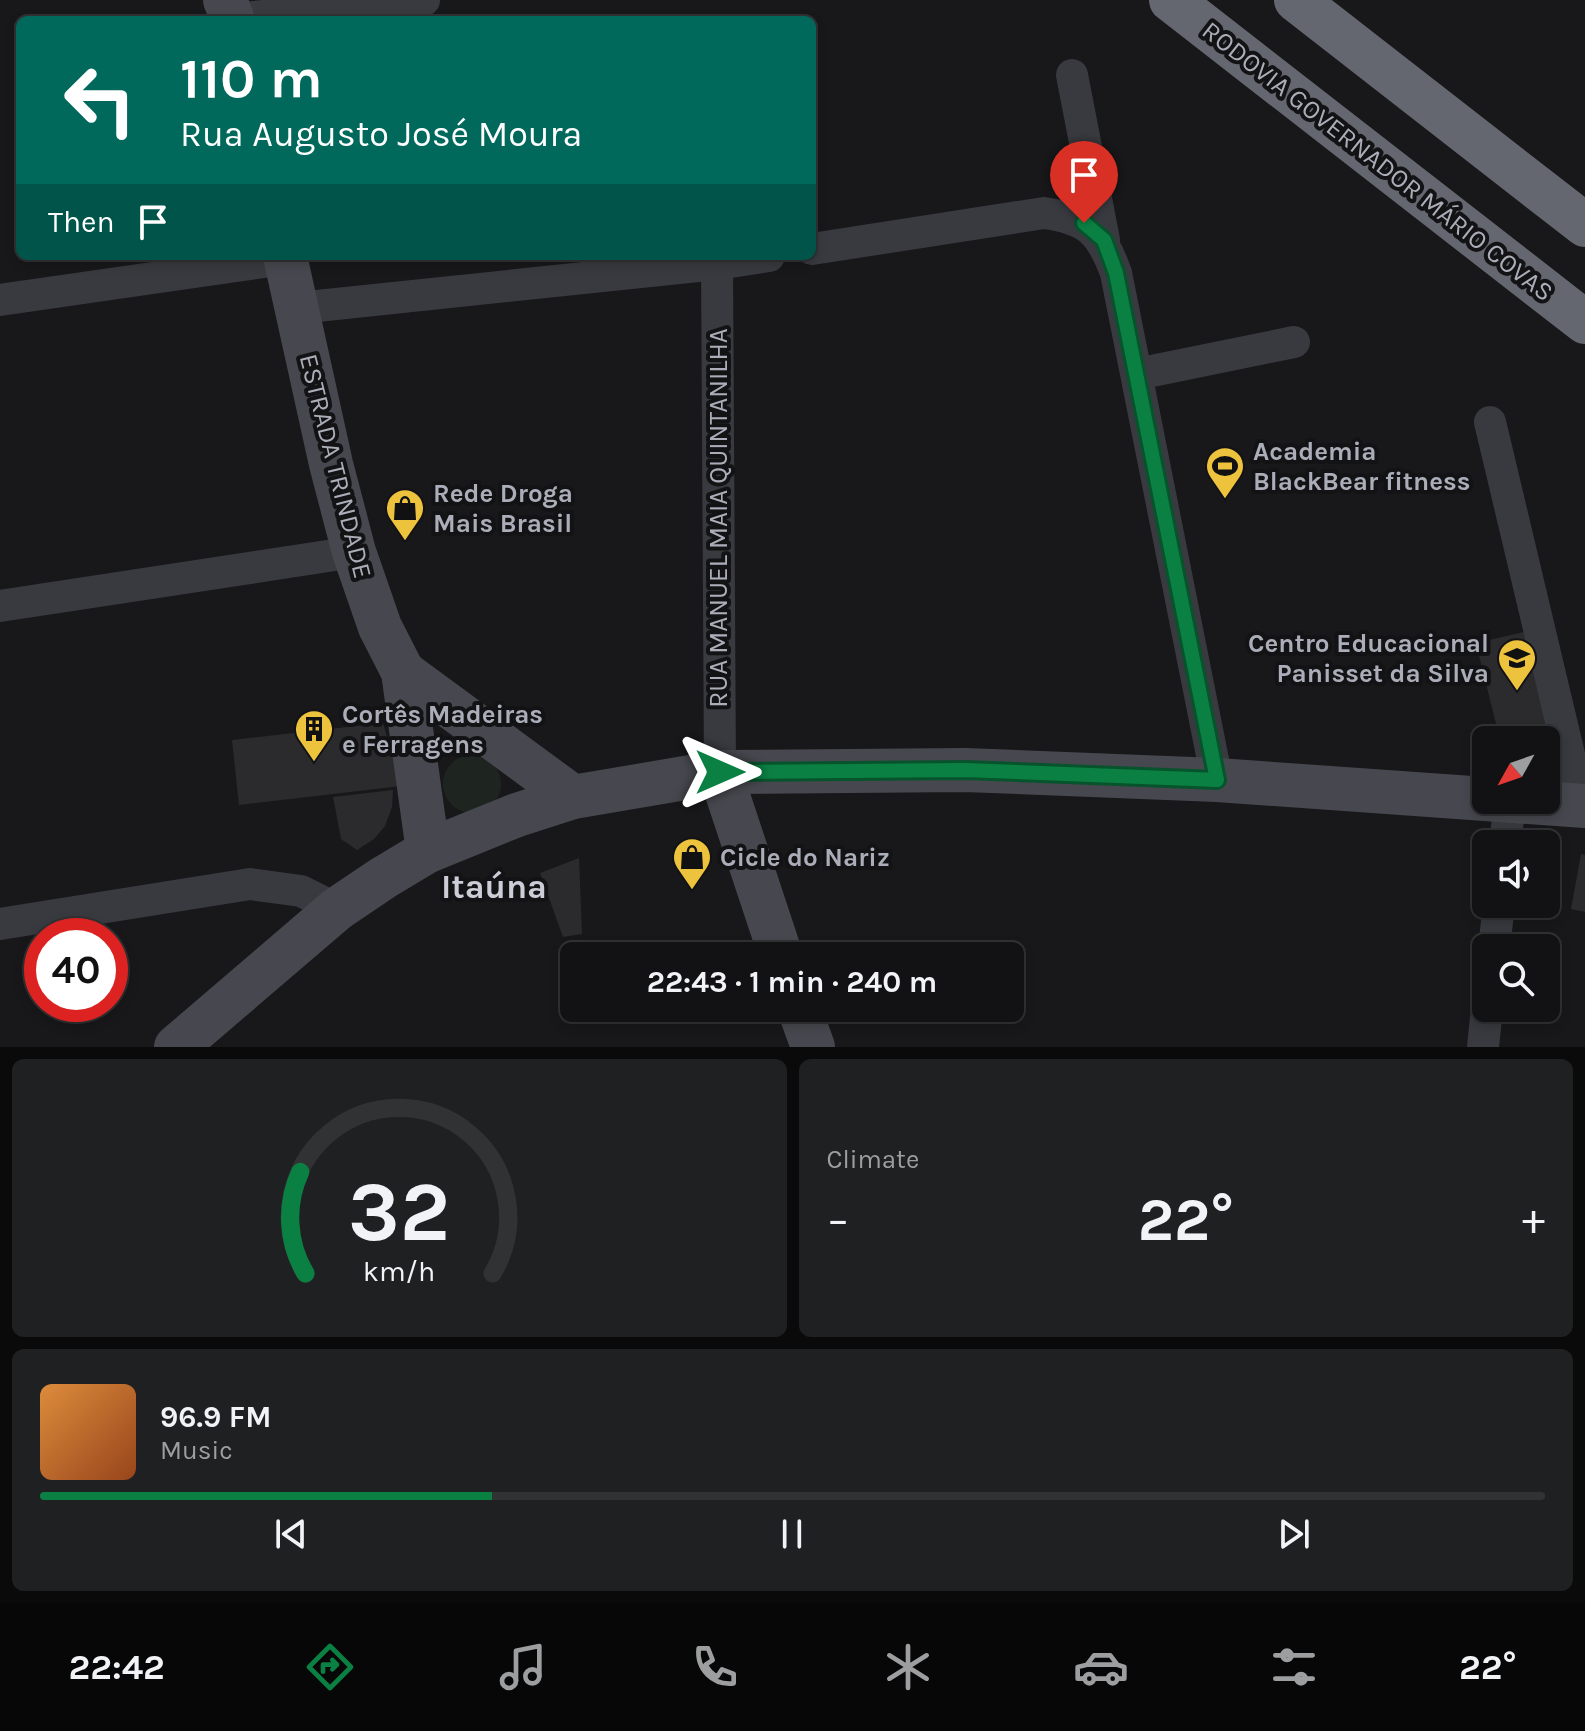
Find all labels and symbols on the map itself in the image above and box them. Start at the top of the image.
street label: RODOVIA GOVERNADOR MÁRIO COVAS [1196,14,1560,308]
pin [1050,141,1118,223]
street label: RUA MANUEL MAIA QUINTANILHA [703,328,734,708]
street label: ESTRADA TRINDADE [293,351,378,582]
place label: Academia BlackBear fitness [1253,436,1471,497]
sports icon: Academia BlackBear fitness [1204,445,1246,500]
place label: Rede Droga Mais Brasil [433,478,573,539]
shop icon: Rede Droga Mais Brasil [384,487,426,542]
place label: Centro Educacional Panisset da Silva [1248,628,1489,689]
school or university icon: Centro Educacional Panisset da Silva [1496,637,1538,692]
place label: Cortês Madeiras e Ferragens [342,699,543,760]
building icon: Cortês Madeiras e Ferragens [293,708,335,763]
north arrow [1472,726,1560,814]
position arrow [678,730,762,814]
shop icon: Cicle do Nariz [671,836,713,891]
place label: Cicle do Nariz [720,842,890,873]
district label: Itaúna [441,867,547,907]
speed limit sign: 40 [24,918,128,1022]

